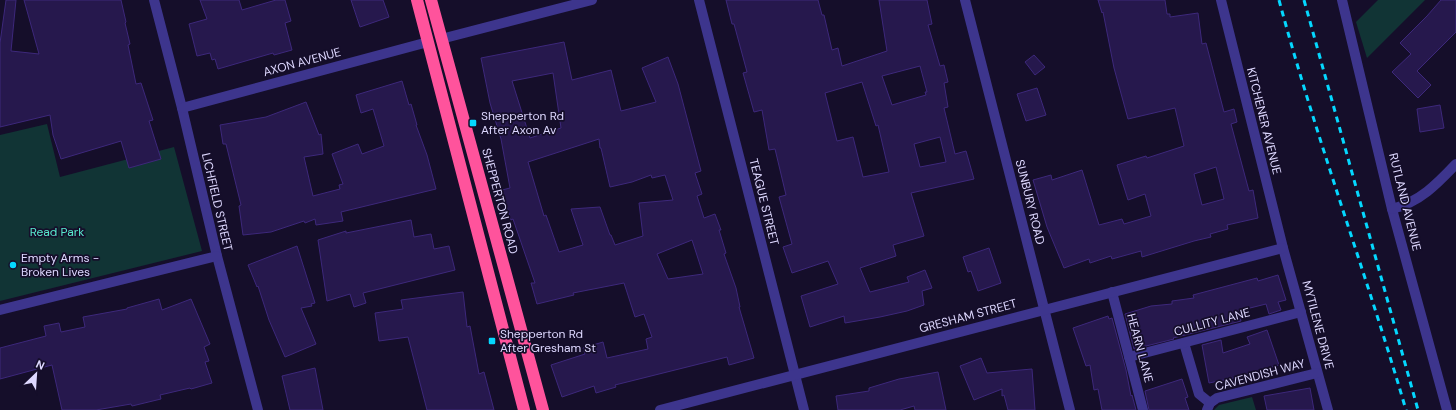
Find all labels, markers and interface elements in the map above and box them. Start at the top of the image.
street label: AXON AVENUE [261,44,343,80]
street label: KITCHENER AVENUE [1243,66,1285,176]
place label: Shepperton Rd After Axon Av [481,108,564,138]
marker: Shepperton Rd After Axon Av [468,118,478,128]
street label: SHEPPERTON ROAD [478,146,522,256]
street label: LICHFIELD STREET [198,151,236,253]
street label: RUTLAND AVENUE [1385,151,1425,253]
street label: TEAGUE STREET [745,157,783,247]
street label: SUNBURY ROAD [1012,158,1048,246]
park label: Read Park [30,224,84,240]
place label: Empty Arms - Broken Lives [21,250,99,280]
marker: Empty Arms - Broken Lives [8,260,18,270]
street label: MYTILENE DRIVE [1299,279,1338,371]
street label: GRESHAM STREET [917,295,1019,337]
street label: CULLITY LANE [1172,304,1252,340]
street label: HEARN LANE [1123,312,1157,385]
place label: Shepperton Rd After Gresham St [500,326,596,356]
marker: Shepperton Rd After Gresham St [487,336,497,346]
north arrow [16,354,56,394]
street label: CAVENDISH WAY [1213,355,1307,395]
text: N [34,357,47,373]

